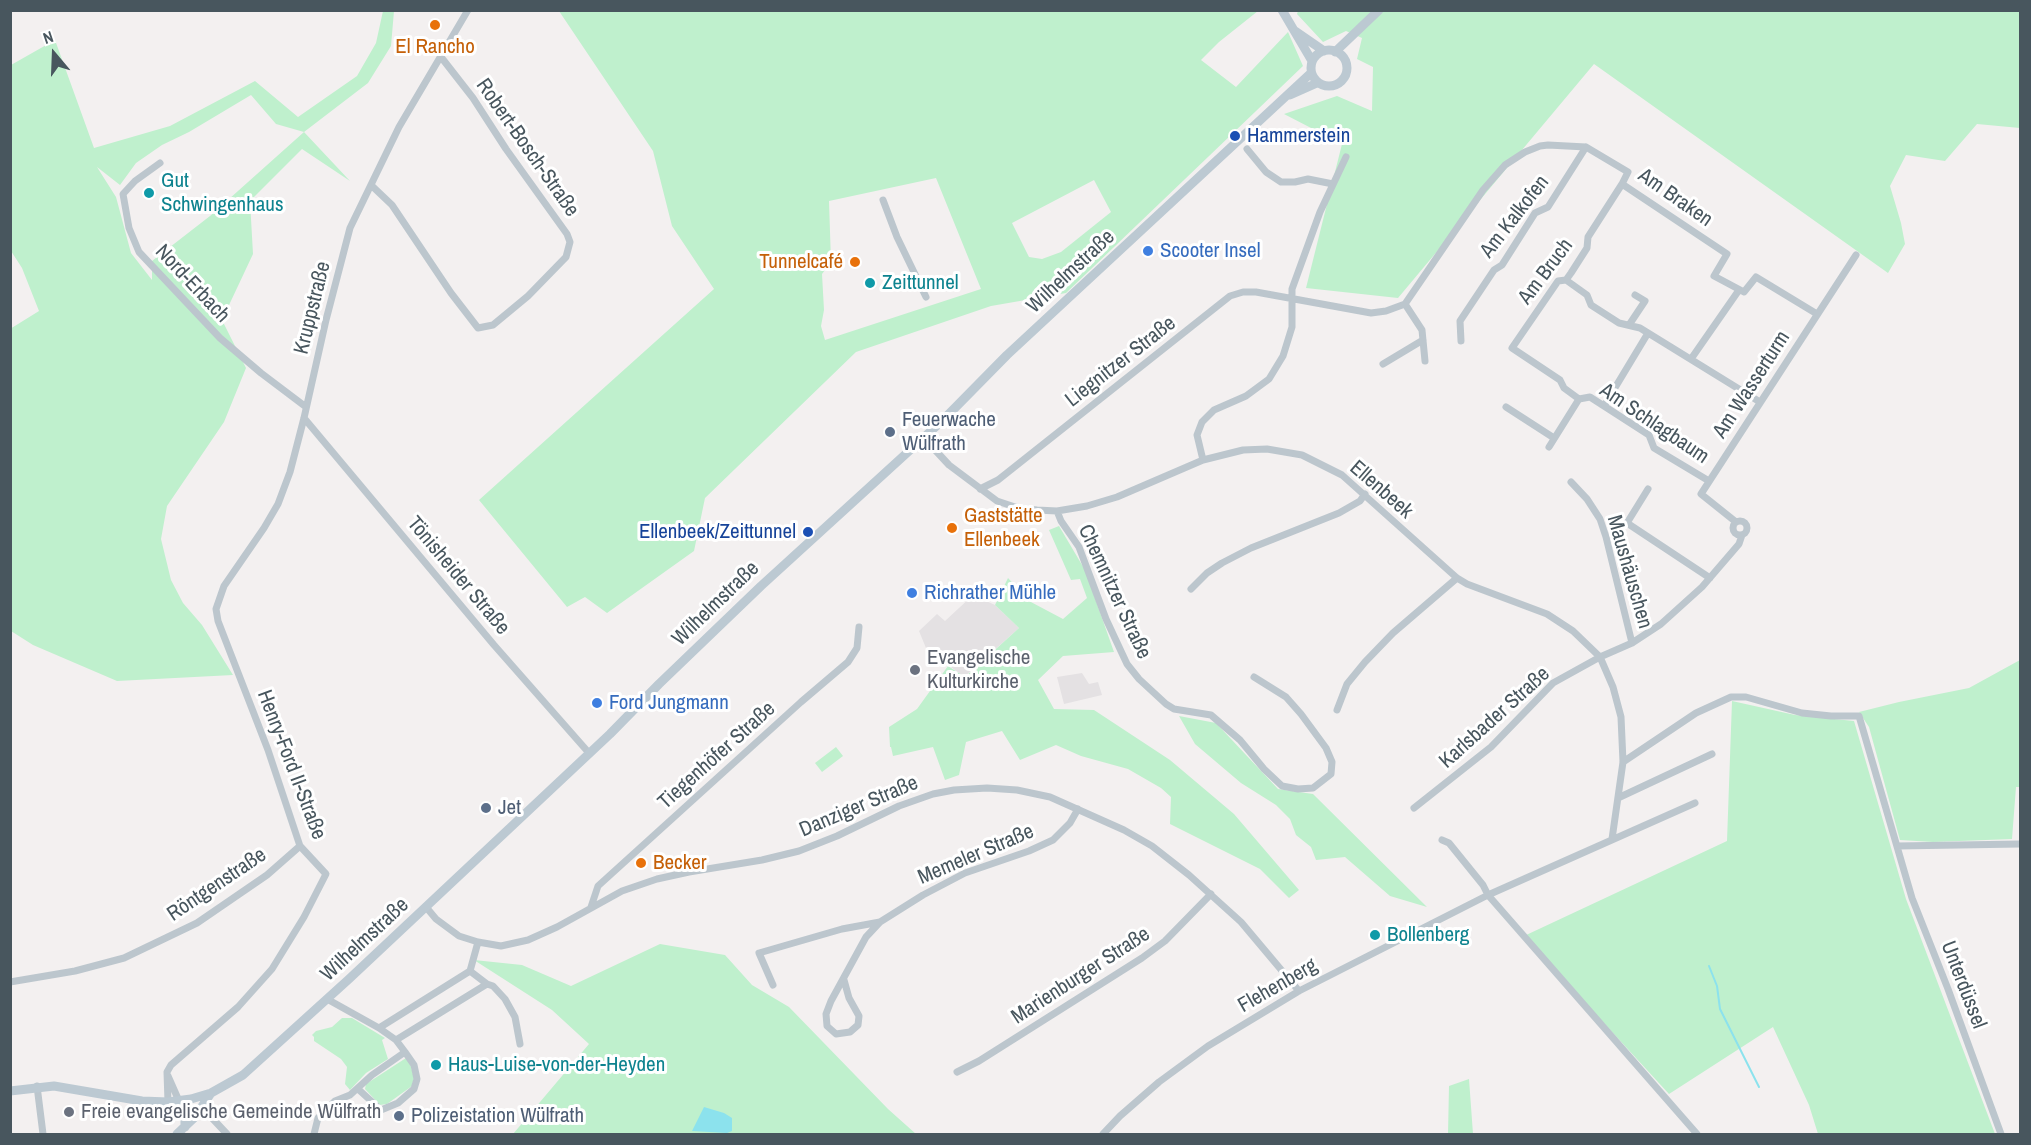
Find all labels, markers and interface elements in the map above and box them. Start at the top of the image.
marker: El Rancho [428,18,442,32]
north arrow [24,24,84,84]
text: N [40,25,56,49]
place label: El Rancho [395,34,475,60]
street label: Robert-Bosch-Straße [470,74,584,222]
place label: Hammerstein [1247,123,1350,149]
marker: Hammerstein [1228,129,1242,143]
street label: Am Braken [1633,163,1717,233]
place label: Gut Schwingenhaus [161,168,284,218]
street label: Am Kalkofen [1475,171,1555,263]
marker: Gut Schwingenhaus [142,186,156,200]
street label: Wilhelmstraße [1022,225,1120,319]
street label: Am Bruch [1513,234,1579,310]
place label: Scooter Insel [1160,238,1261,264]
street label: Nord-Erbach [150,240,234,328]
marker: Scooter Insel [1141,244,1155,258]
place label: Tunnelcafé [759,249,843,275]
marker: Tunnelcafé [848,255,862,269]
street label: Kruppstraße [289,259,337,357]
place label: Zeittunnel [882,270,959,296]
marker: Zeittunnel [863,276,877,290]
street label: Liegnitzer Straße [1061,311,1181,413]
street label: Am Wasserturm [1708,327,1796,443]
street label: Am Schlagbaum [1595,378,1713,470]
place label: Feuerwache Wülfrath [902,407,996,457]
marker: Feuerwache Wülfrath [883,425,897,439]
street label: Ellenbeek [1344,456,1418,524]
place label: Gaststätte Ellenbeek [964,503,1042,553]
street label: Tönisheider Straße [401,512,515,640]
street label: Maushäuschen [1601,512,1657,632]
place label: Ellenbeek/Zeittunnel [639,519,796,545]
marker: Gaststätte Ellenbeek [945,521,959,535]
street label: Chemnitzer Straße [1072,521,1156,663]
marker: Ellenbeek/Zeittunnel [801,525,815,539]
street label: Wilhelmstraße [667,556,765,652]
place label: Richrather Mühle [924,580,1056,606]
marker: Richrather Mühle [905,586,919,600]
place label: Evangelische Kulturkirche [927,645,1030,695]
street label: Karlsbader Straße [1435,662,1555,774]
marker: Evangelische Kulturkirche [908,663,922,677]
street label: Henry-Ford II-Straße [251,687,331,843]
place label: Ford Jungmann [609,690,729,716]
marker: Ford Jungmann [590,696,604,710]
street label: Tiegenhöfer Straße [653,697,781,815]
street label: Danziger Straße [796,771,922,843]
place label: Jet [498,795,521,821]
marker: Jet [479,801,493,815]
street label: Memeler Straße [914,819,1038,891]
street label: Röntgenstraße [163,843,271,927]
place label: Becker [653,850,707,876]
marker: Becker [634,856,648,870]
street label: Wilhelmstraße [316,893,414,987]
street label: Marienburger Straße [1007,922,1155,1030]
place label: Bollenberg [1387,922,1469,948]
marker: Bollenberg [1368,928,1382,942]
street label: Unterdüssel [1935,938,1991,1032]
street label: Flehenberg [1234,953,1322,1019]
place label: Haus-Luise-von-der-Heyden [448,1052,665,1078]
marker: Haus-Luise-von-der-Heyden [429,1058,443,1072]
place label: Freie evangelische Gemeinde Wülfrath [81,1099,381,1125]
place label: Polizeistation Wülfrath [411,1103,584,1129]
marker: Freie evangelische Gemeinde Wülfrath [62,1105,76,1119]
marker: Polizeistation Wülfrath [392,1109,406,1123]

